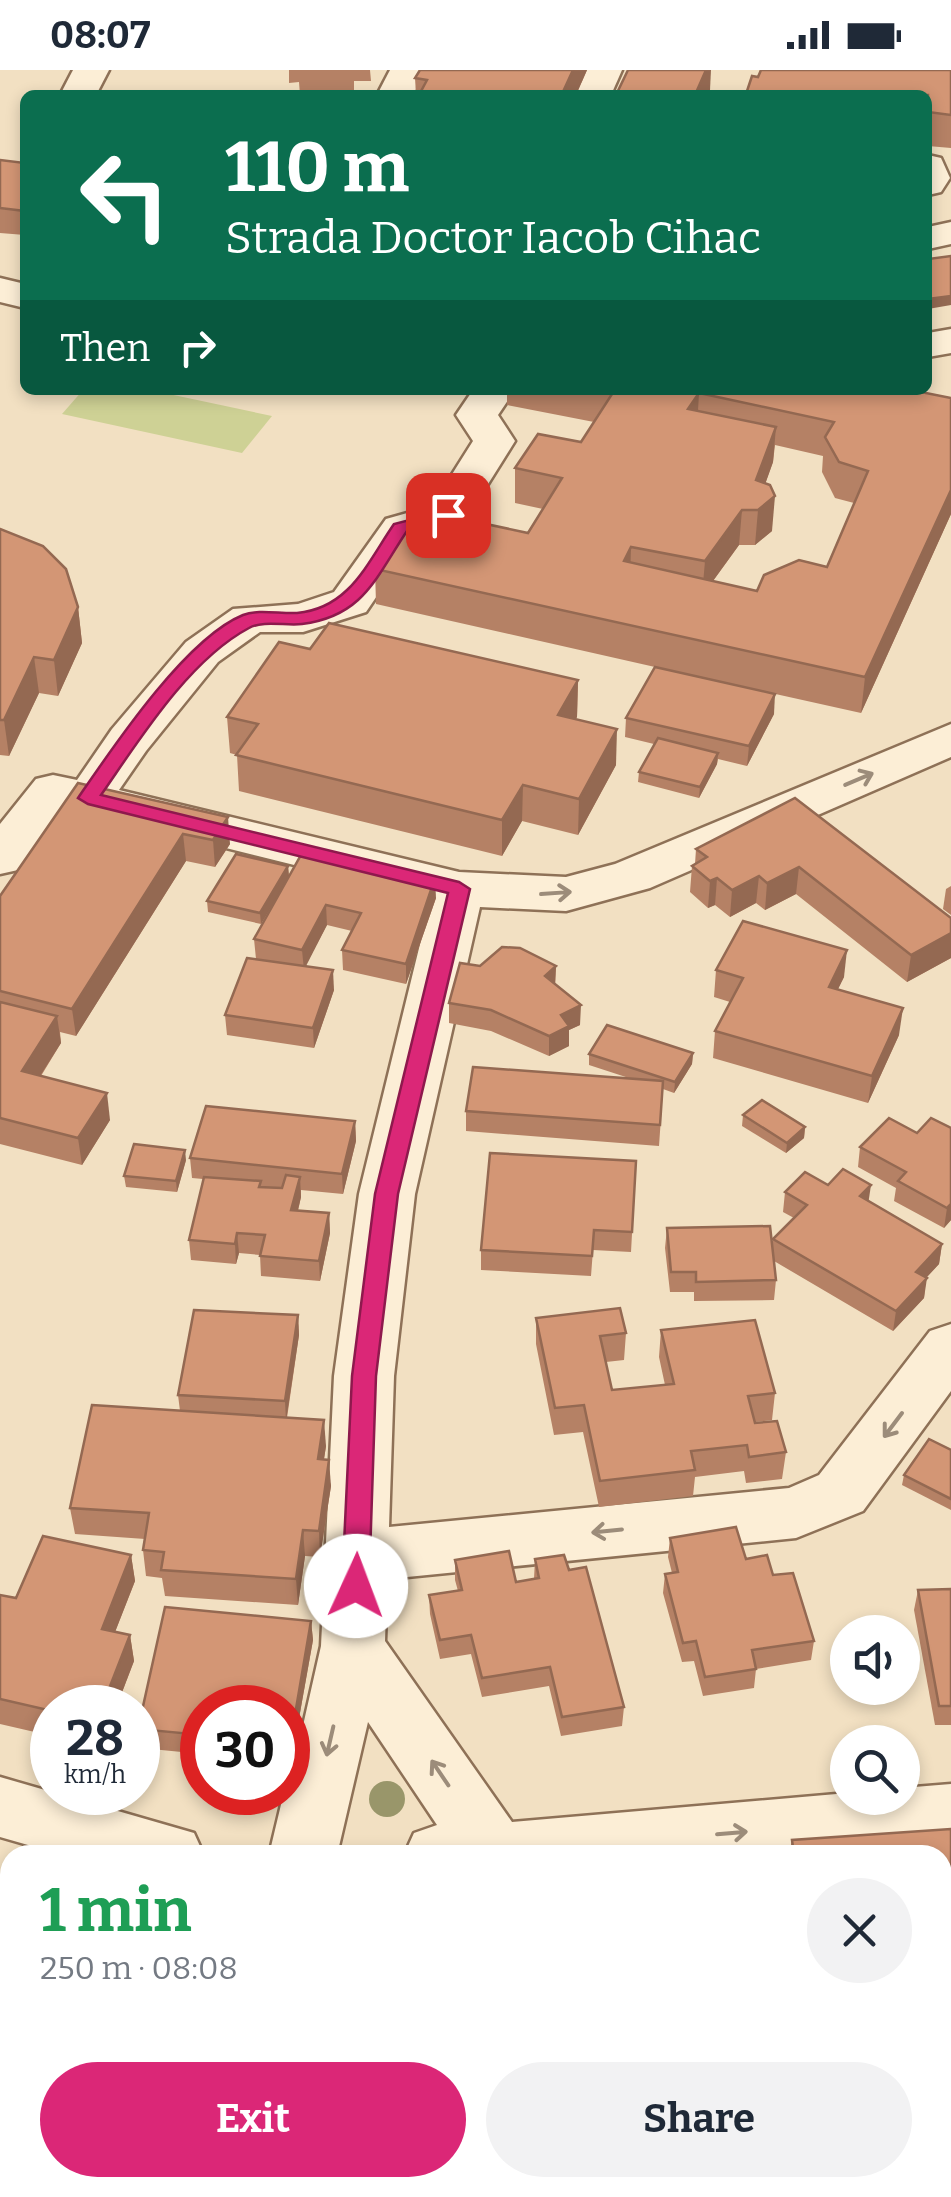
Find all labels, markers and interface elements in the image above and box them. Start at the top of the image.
text: 08:07 [50,12,150,58]
text: 110 m [225,126,409,210]
icon: left [60,130,190,260]
text: Strada Doctor Iacob Cihac [225,211,761,265]
icon: right [170,320,225,375]
text: Then [60,325,150,371]
pin [406,473,491,558]
icon: arrive [421,488,476,543]
one-way arrow [844,769,874,787]
one-way arrow [540,883,572,902]
one-way arrow [882,1411,903,1438]
one-way arrow [592,1522,624,1541]
position arrow [304,1534,408,1638]
map controls [830,1615,920,1815]
button: sound [830,1615,920,1705]
speed limit sign: 30 [180,1685,310,1815]
text: 28 [66,1708,124,1768]
one-way arrow [320,1724,338,1756]
button: search [830,1725,920,1815]
text: km/h [64,1760,126,1790]
one-way arrow [430,1760,451,1788]
one-way arrow [715,1824,747,1843]
text: 1 min [40,1875,192,1947]
button: close [807,1878,912,1983]
text: 250 m · 08:08 [40,1949,238,1987]
button: Exit [40,2062,466,2177]
button: Share [486,2062,912,2177]

